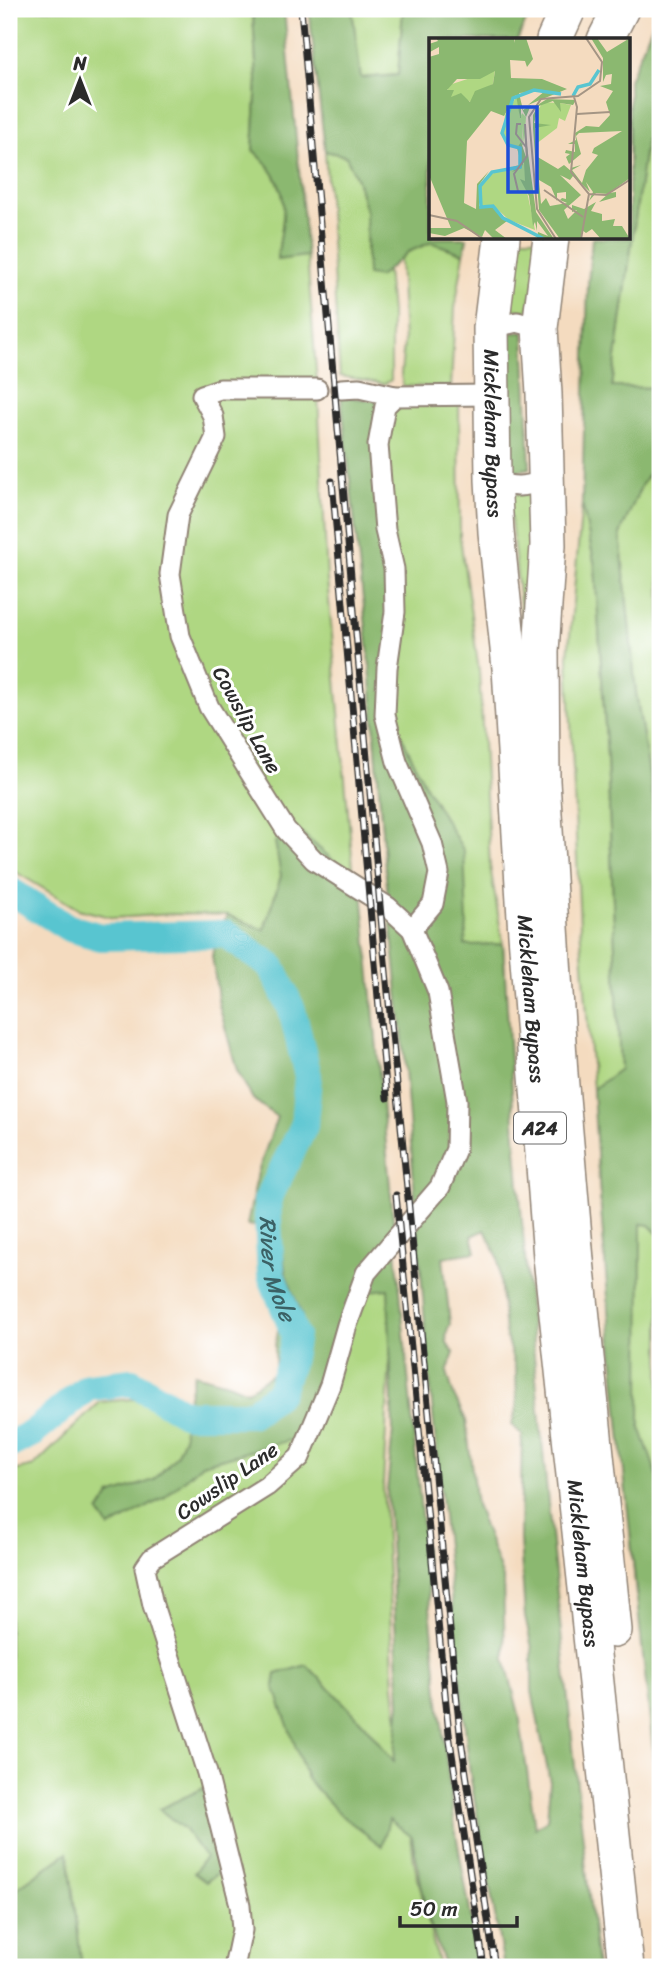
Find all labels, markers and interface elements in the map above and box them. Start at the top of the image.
inset map [429,38,630,240]
north arrow [46,46,116,116]
text: N [72,47,87,80]
street label: Mickleham Bypass [472,349,514,519]
street label: Cowslip Lane [202,659,292,781]
street label: Mickleham Bypass [506,914,556,1085]
road number: A24 [514,1112,566,1144]
water label: River Mole [247,1215,309,1330]
street label: Cowslip Lane [168,1431,287,1531]
street label: Mickleham Bypass [556,1478,611,1650]
scale bar [400,1885,517,1929]
text: 50 m [410,1890,458,1928]

